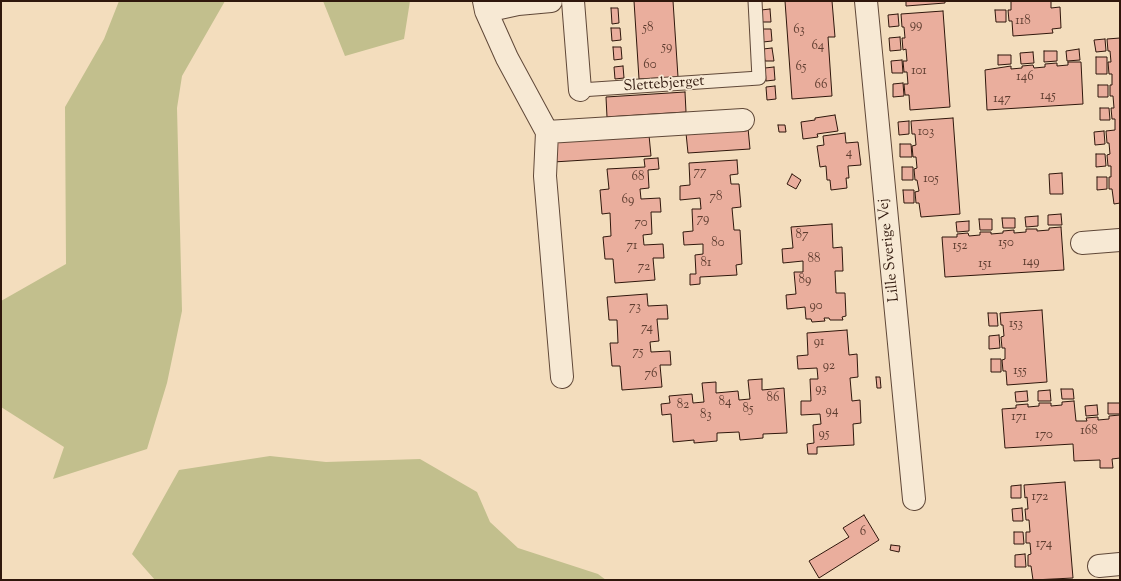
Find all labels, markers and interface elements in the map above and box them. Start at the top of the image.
house number: 118 [1015,14,1031,30]
house number: 99 [910,18,922,34]
house number: 58 [643,21,653,37]
house number: 63 [793,23,805,39]
house number: 64 [812,39,824,55]
house number: 59 [662,40,672,56]
house number: 60 [643,58,657,74]
house number: 65 [796,60,806,76]
house number: 101 [911,64,927,80]
house number: 146 [1016,70,1034,86]
street label: Slettebjerget [623,73,705,97]
house number: 66 [815,78,827,94]
house number: 145 [1040,89,1056,105]
house number: 147 [993,92,1011,108]
house number: 103 [918,125,934,141]
house number: 4 [846,146,852,162]
house number: 77 [693,165,707,181]
house number: 68 [632,170,644,186]
house number: 105 [923,172,939,188]
house number: 78 [709,190,723,206]
house number: 69 [622,193,634,209]
street label: Lille Sverige Vej [876,197,904,303]
house number: 79 [697,212,709,228]
house number: 70 [634,216,648,232]
house number: 87 [795,228,809,244]
house number: 80 [711,236,725,252]
house number: 150 [998,236,1014,252]
house number: 71 [627,239,637,255]
house number: 152 [953,239,967,255]
house number: 88 [808,252,820,268]
house number: 149 [1022,255,1040,271]
house number: 81 [701,256,711,272]
house number: 151 [978,257,992,273]
house number: 72 [638,260,650,276]
house number: 89 [799,273,811,289]
house number: 90 [809,299,823,315]
house number: 73 [629,300,641,316]
house number: 153 [1009,317,1023,333]
house number: 74 [641,321,653,337]
house number: 91 [814,335,824,351]
house number: 75 [633,345,643,361]
house number: 92 [823,359,835,375]
house number: 155 [1013,364,1027,380]
house number: 76 [645,367,657,383]
house number: 93 [815,382,827,398]
house number: 86 [767,391,779,407]
house number: 84 [719,395,731,411]
house number: 82 [677,398,689,414]
house number: 85 [743,402,753,418]
house number: 94 [826,404,838,420]
house number: 83 [700,408,712,424]
house number: 171 [1011,410,1027,426]
house number: 168 [1080,424,1098,440]
house number: 95 [819,427,829,443]
house number: 170 [1035,428,1053,444]
house number: 172 [1032,490,1048,506]
house number: 6 [860,525,866,541]
house number: 174 [1036,537,1052,553]

